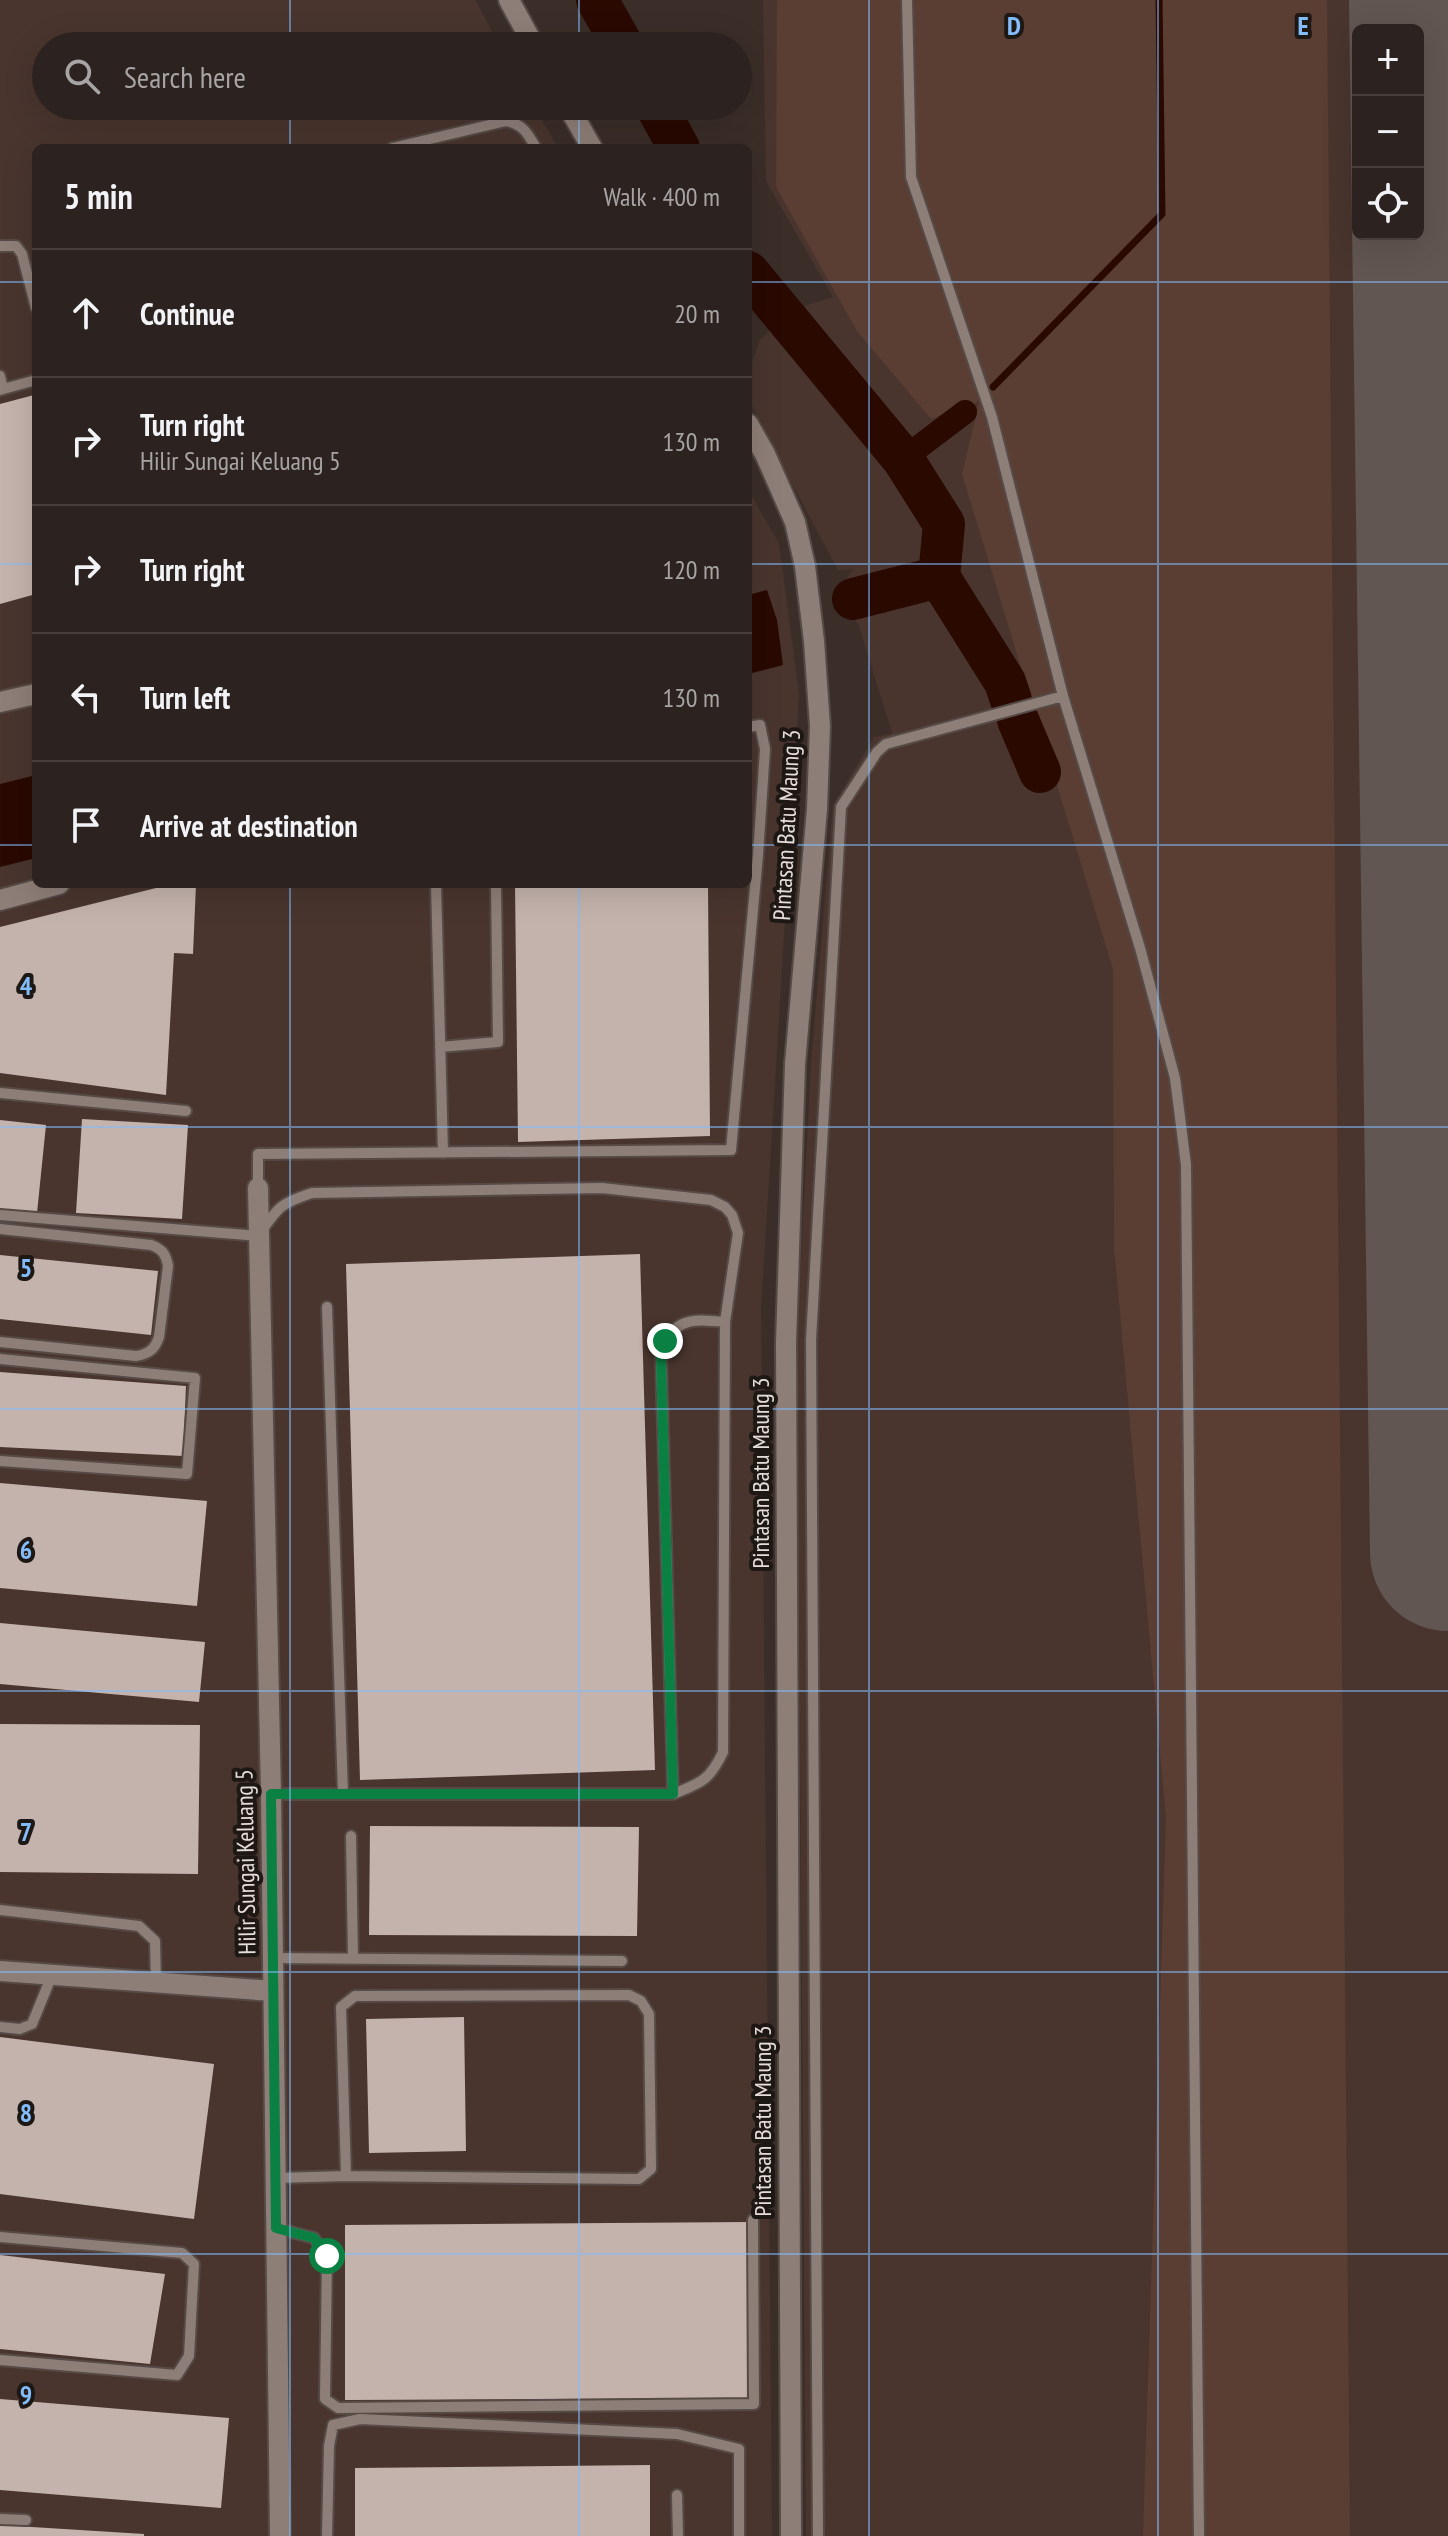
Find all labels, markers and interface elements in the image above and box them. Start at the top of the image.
text: D [1007,9,1021,42]
text: E [1297,9,1309,42]
map controls [1352,24,1424,240]
button: + [1352,24,1424,96]
search box [32,32,752,120]
icon: search [60,54,104,98]
text: Search here [124,57,246,96]
button: − [1352,96,1424,168]
button: locate [1352,168,1424,240]
text: 5 min [64,174,133,218]
text: Walk · 400 m [603,180,720,213]
icon: ahead [64,291,108,335]
text: Continue [140,294,235,333]
text: 20 m [674,297,720,330]
text: Turn right [140,405,244,444]
icon: right [64,419,108,463]
text: 130 m [662,425,720,458]
text: Hilir Sungai Keluang 5 [140,444,341,477]
icon: right [64,547,108,591]
text: Turn right [140,550,244,589]
text: 120 m [662,553,720,586]
icon: left [64,675,108,719]
text: Turn left [140,678,230,717]
text: 130 m [662,681,720,714]
street label: Pintasan Batu Maung 3 [766,729,807,921]
icon: arrive [64,803,108,847]
text: Arrive at destination [140,806,358,845]
text: 4 [20,969,33,1002]
text: 5 [20,1251,32,1284]
route end [647,1323,683,1359]
street label: Pintasan Batu Maung 3 [745,1377,776,1569]
text: 6 [20,1533,32,1566]
street label: Hilir Sungai Keluang 5 [228,1769,263,1955]
text: 7 [20,1815,32,1848]
street label: Pintasan Batu Maung 3 [747,2025,778,2217]
text: 8 [20,2096,32,2129]
route start [309,2238,345,2274]
text: 9 [20,2378,32,2411]

